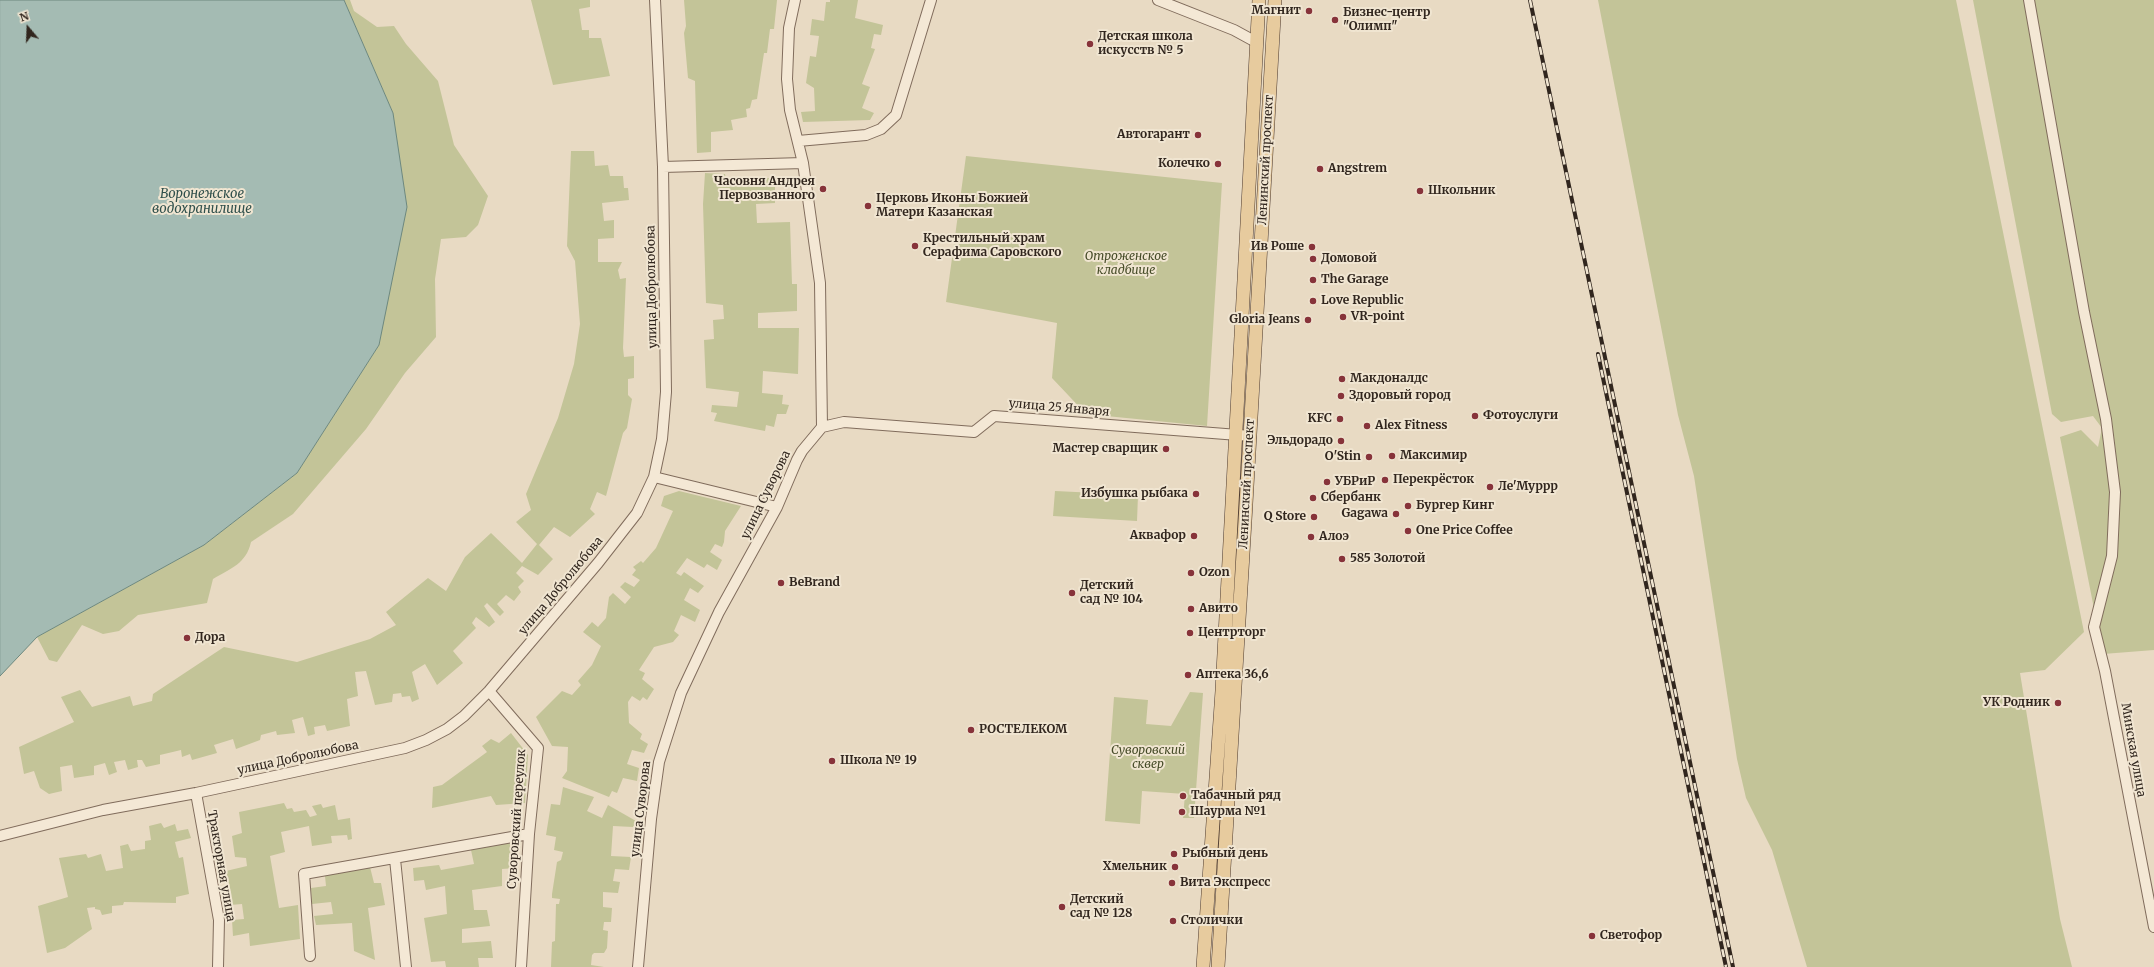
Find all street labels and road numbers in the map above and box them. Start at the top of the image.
street label: Ленинский проспект [1255,95,1277,225]
street label: улица Добролюбова [644,225,660,349]
street label: улица 25 Января [1008,396,1110,420]
street label: Ленинский проспект [1236,419,1258,549]
street label: улица Суворова [738,448,794,542]
street label: улица Добролюбова [516,534,606,638]
street label: Минская улица [2118,702,2148,798]
street label: улица Добролюбова [236,738,360,778]
street label: Суворовский переулок [505,749,529,889]
street label: улица Суворова [628,760,654,858]
street label: Тракторная улица [204,809,238,923]

